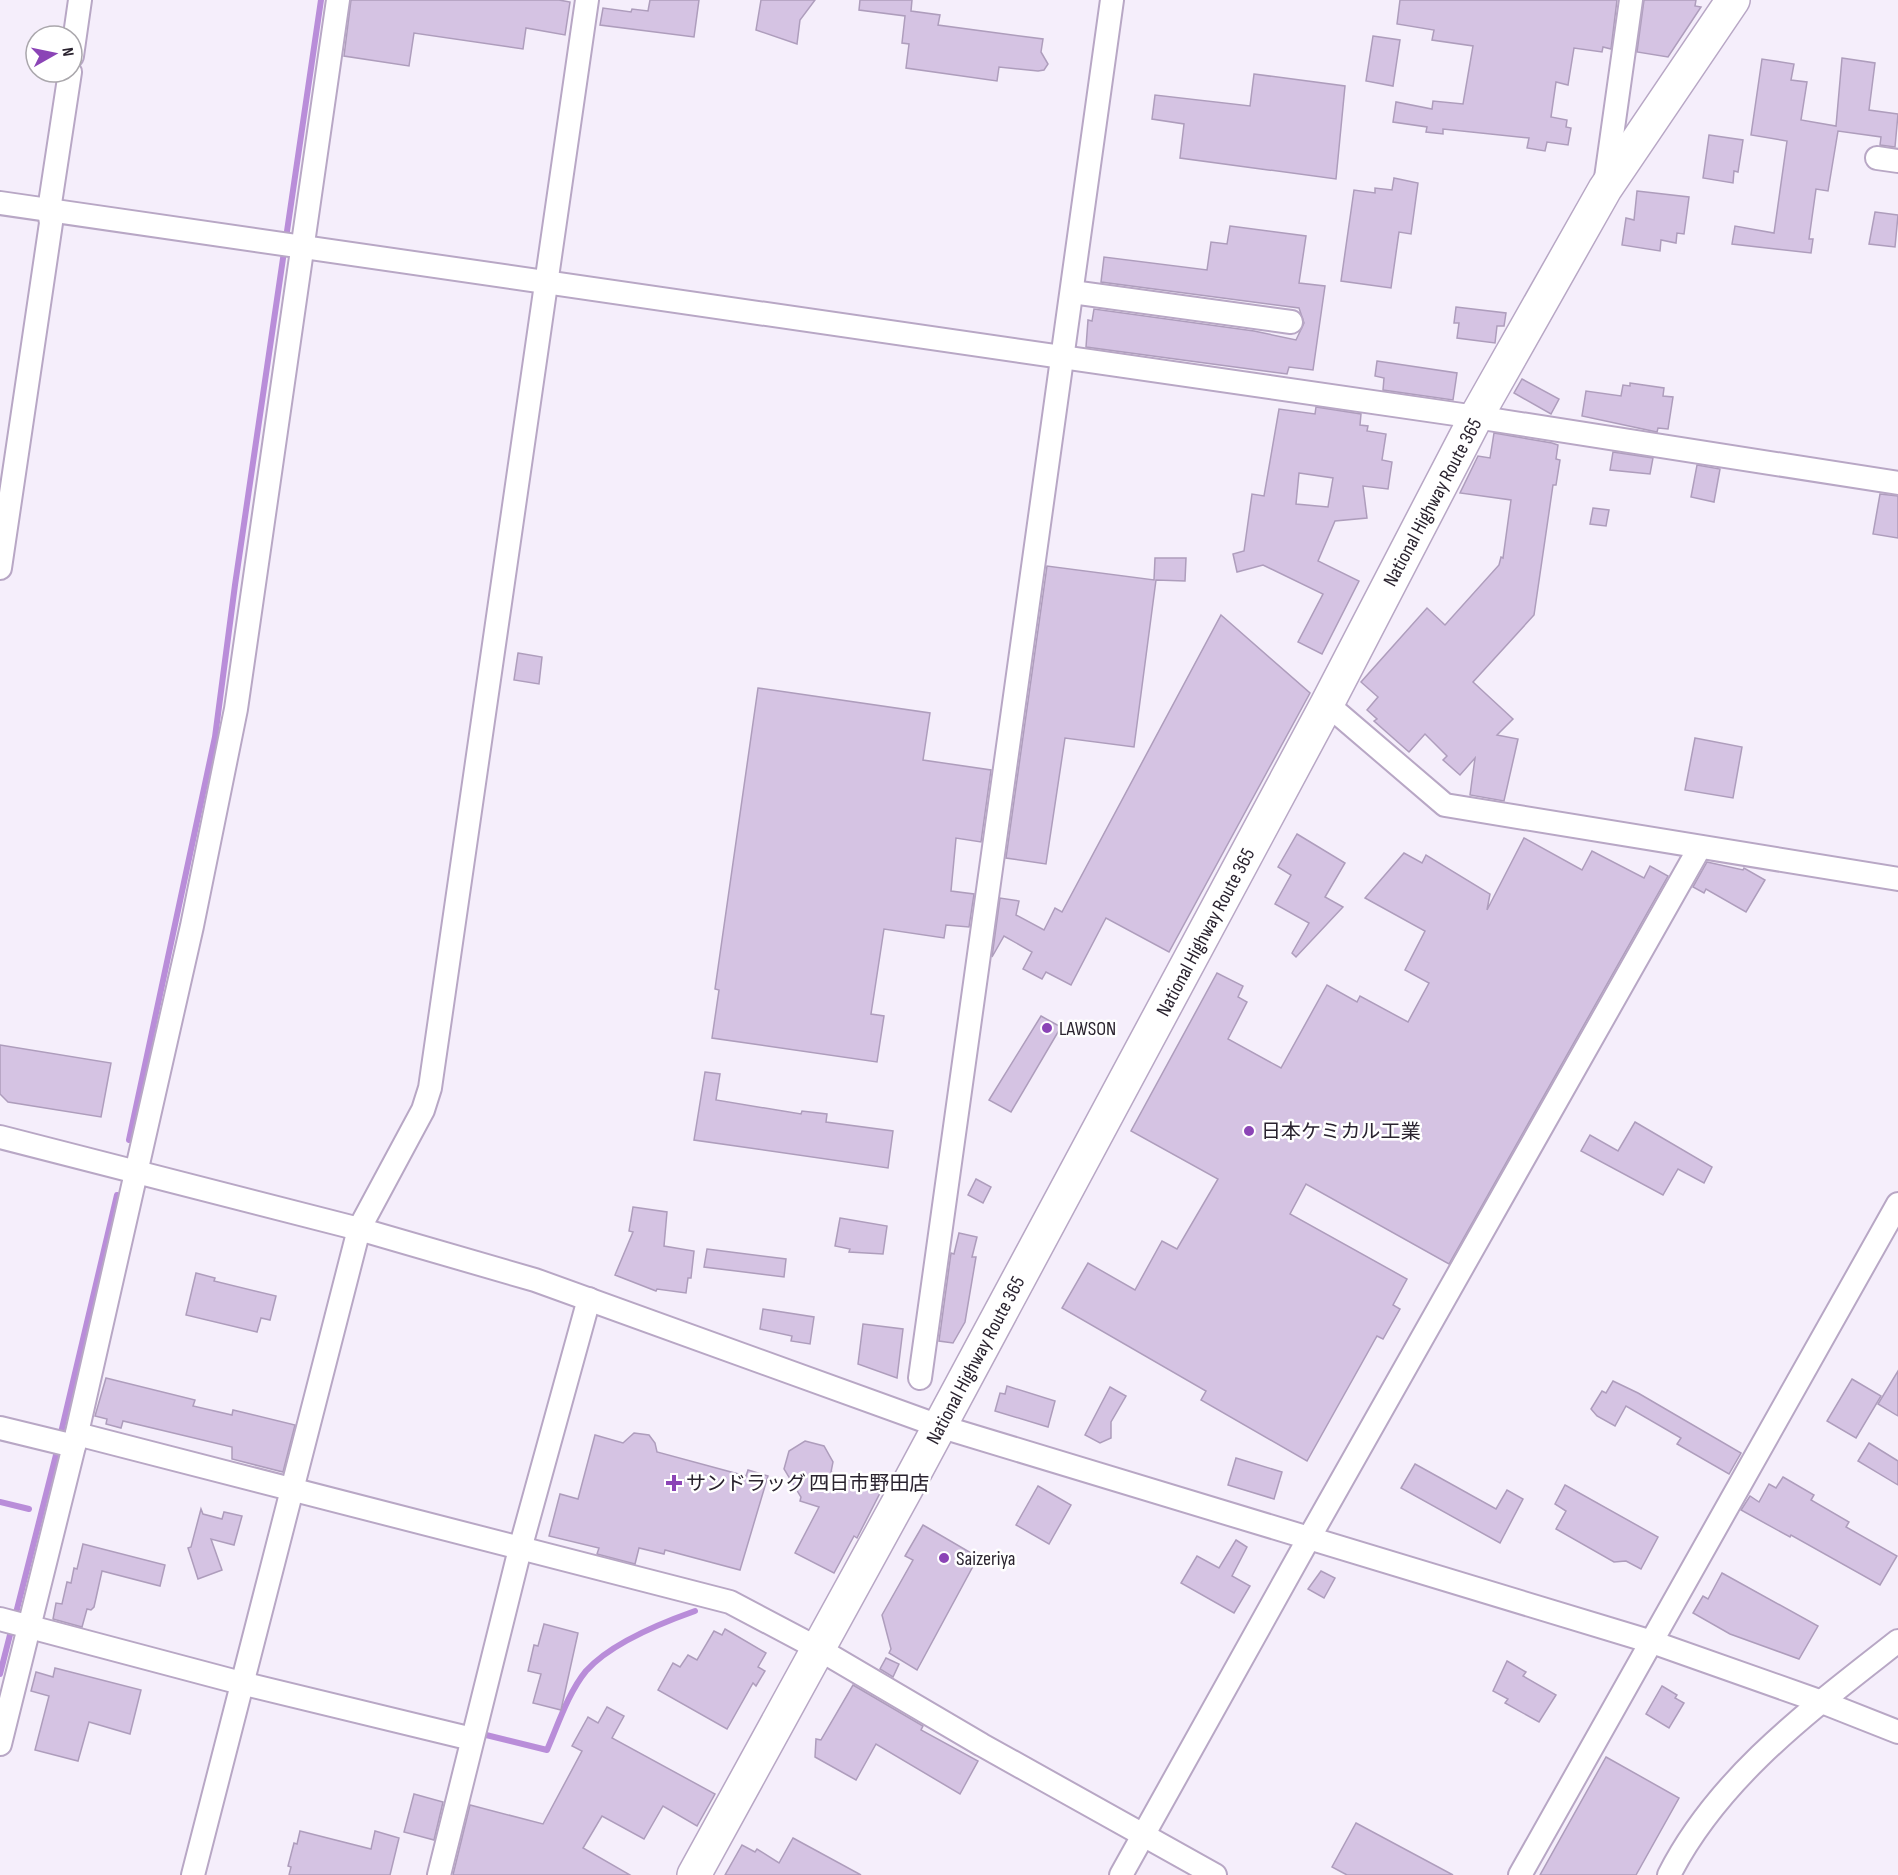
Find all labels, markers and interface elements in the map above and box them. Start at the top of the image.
north arrow [24,24,84,84]
text: N [57,46,77,58]
street label: National Highway Route 365 [1378,414,1487,591]
street label: National Highway Route 365 [1151,844,1260,1021]
place label: LAWSON [1059,1017,1116,1041]
marker: LAWSON [1040,1021,1054,1035]
place label: 日本ケミカル工業 [1261,1120,1420,1144]
marker: 日本ケミカル工業 [1242,1124,1256,1138]
street label: National Highway Route 365 [921,1272,1030,1449]
place label: サンドラッグ 四日市野田店 [686,1472,929,1496]
marker: サンドラッグ 四日市野田店 [667,1476,681,1490]
place label: Saizeriya [956,1547,1016,1571]
marker: Saizeriya [937,1551,951,1565]

